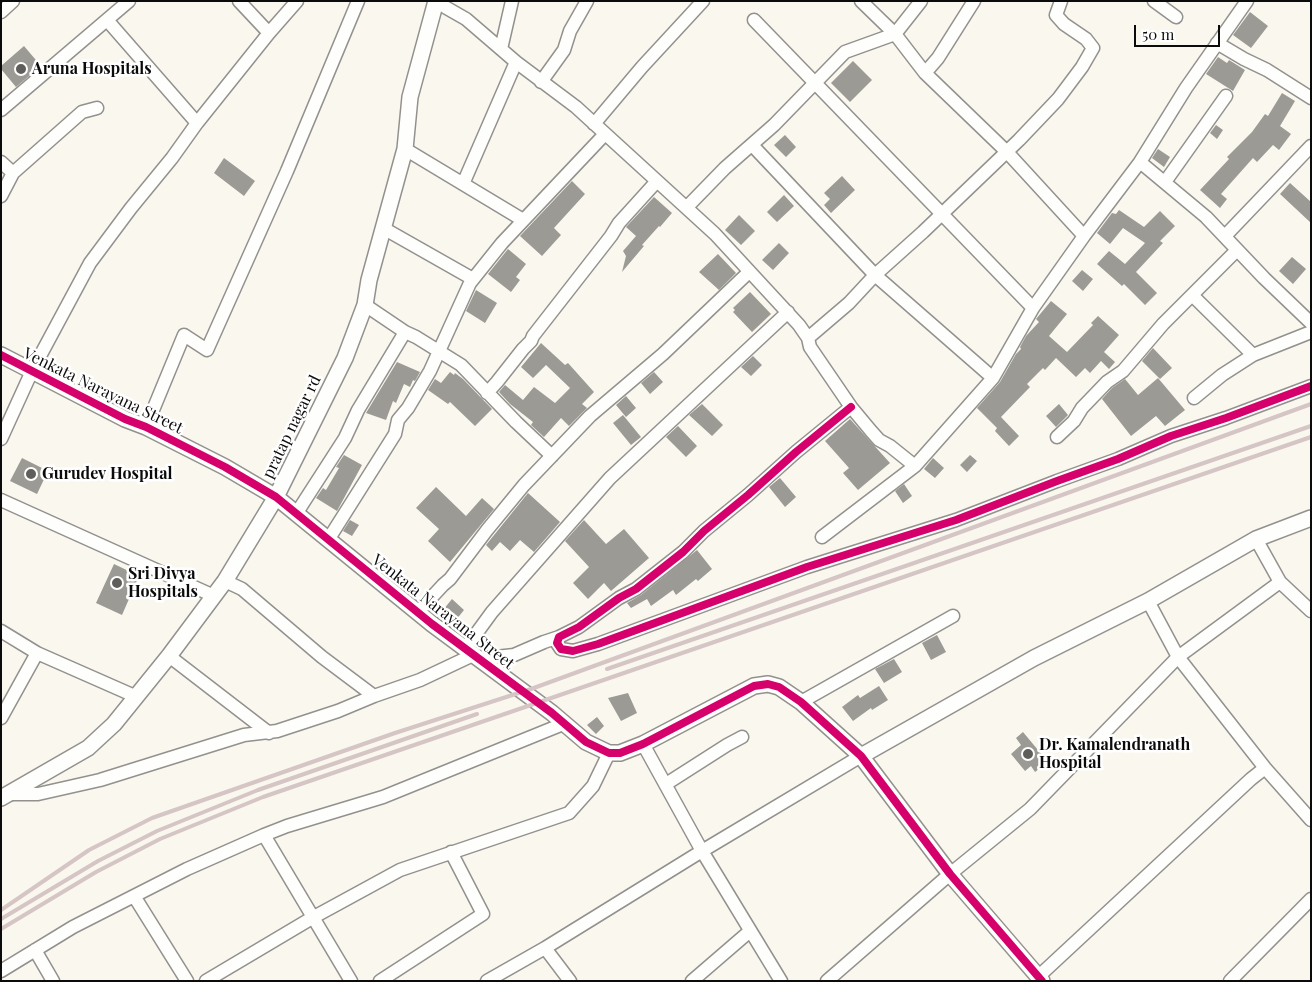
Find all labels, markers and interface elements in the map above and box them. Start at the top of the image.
scale bar [1137,15,1223,47]
text: 50 m [1142,24,1174,44]
place label: Aruna Hospitals [32,59,152,79]
marker: Aruna Hospitals [14,62,28,76]
street label: Venkata Narayana Street [20,344,186,438]
street label: pratap nagar rd [259,372,325,482]
place label: Gurudev Hospital [42,464,172,484]
marker: Gurudev Hospital [24,467,38,481]
street label: Venkata Narayana Street [368,550,518,674]
place label: Sri Divya Hospitals [128,564,198,602]
marker: Sri Divya Hospitals [110,576,124,590]
place label: Dr. Kamalendranath Hospital [1039,735,1190,773]
marker: Dr. Kamalendranath Hospital [1021,747,1035,761]

